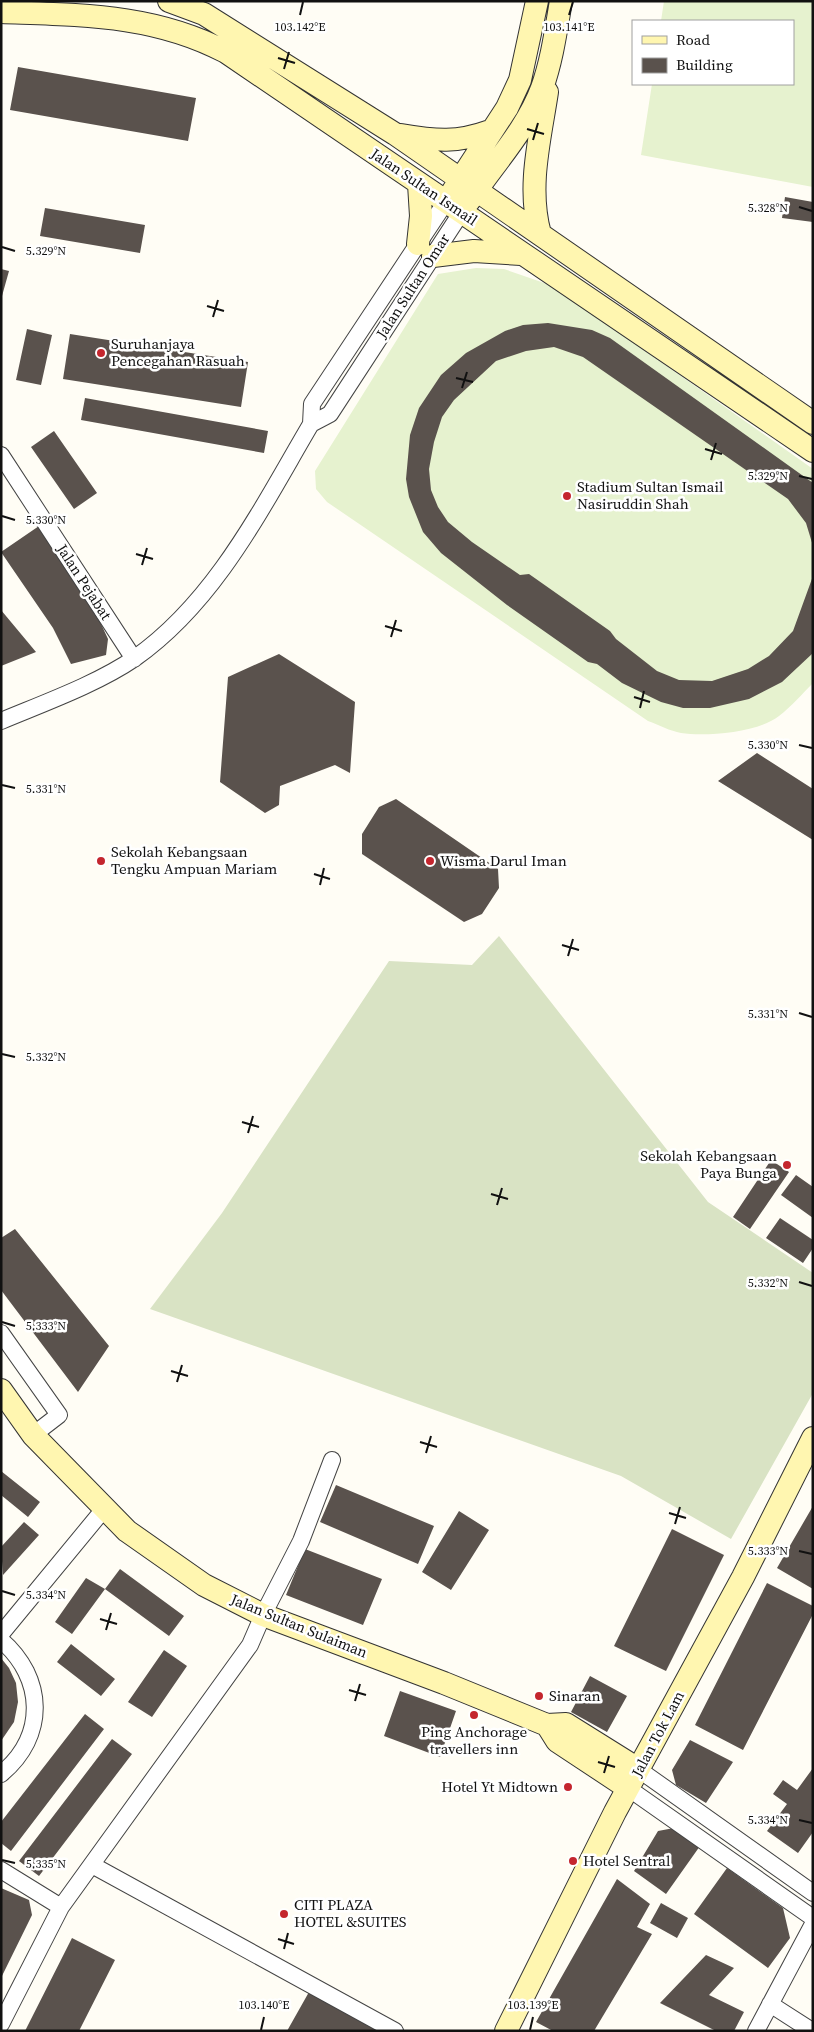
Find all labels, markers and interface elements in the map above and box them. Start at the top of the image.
text: 103.142°E [275,19,325,35]
text: 103.141°E [544,19,594,35]
legend [632,20,794,85]
text: Road [676,29,710,50]
text: Building [676,54,733,75]
street label: Jalan Sultan Ismail [366,142,482,231]
text: 5.328°N [748,200,788,216]
street label: Jalan Sultan Omar [370,229,455,343]
text: 5.329°N [26,243,66,259]
place label: Suruhanjaya Pencegahan Rasuah [111,333,245,371]
marker: Suruhanjaya Pencegahan Rasuah [95,347,107,359]
text: 5.329°N [748,468,788,484]
place label: Stadium Sultan Ismail Nasiruddin Shah [577,476,724,514]
marker: Stadium Sultan Ismail Nasiruddin Shah [561,490,573,502]
text: 5.330°N [26,512,66,528]
street label: Jalan Pejabat [52,539,117,624]
text: 5.330°N [748,737,788,753]
text: 5.331°N [26,781,66,797]
place label: Sekolah Kebangsaan Tengku Ampuan Mariam [111,841,278,879]
place label: Wisma Darul Iman [440,850,567,871]
marker: Sekolah Kebangsaan Tengku Ampuan Mariam [95,855,107,867]
marker: Wisma Darul Iman [424,855,436,867]
text: 5.331°N [748,1006,788,1022]
text: 5.332°N [26,1049,66,1065]
place label: Sekolah Kebangsaan Paya Bunga [640,1145,777,1183]
marker: Sekolah Kebangsaan Paya Bunga [781,1159,793,1171]
text: 5.332°N [748,1275,788,1291]
text: 5.333°N [26,1318,66,1334]
text: 5.333°N [748,1543,788,1559]
text: 5.334°N [26,1587,66,1603]
street label: Jalan Sultan Sulaiman [227,1588,371,1663]
place label: Sinaran [549,1685,601,1706]
street label: Jalan Tok Lam [626,1687,689,1781]
marker: Sinaran [533,1690,545,1702]
marker: Ping Anchorage travellers inn [468,1709,480,1721]
place label: Ping Anchorage travellers inn [421,1721,527,1759]
place label: Hotel Yt Midtown [441,1776,558,1797]
marker: Hotel Yt Midtown [562,1781,574,1793]
text: 5.334°N [748,1812,788,1828]
place label: Hotel Sentral [583,1850,671,1871]
marker: Hotel Sentral [567,1855,579,1867]
text: 5.335°N [26,1856,66,1872]
place label: CITI PLAZA HOTEL &SUITES [294,1894,407,1932]
marker: CITI PLAZA HOTEL &SUITES [278,1908,290,1920]
text: 103.140°E [239,1997,289,2013]
text: 103.139°E [508,1997,558,2013]

